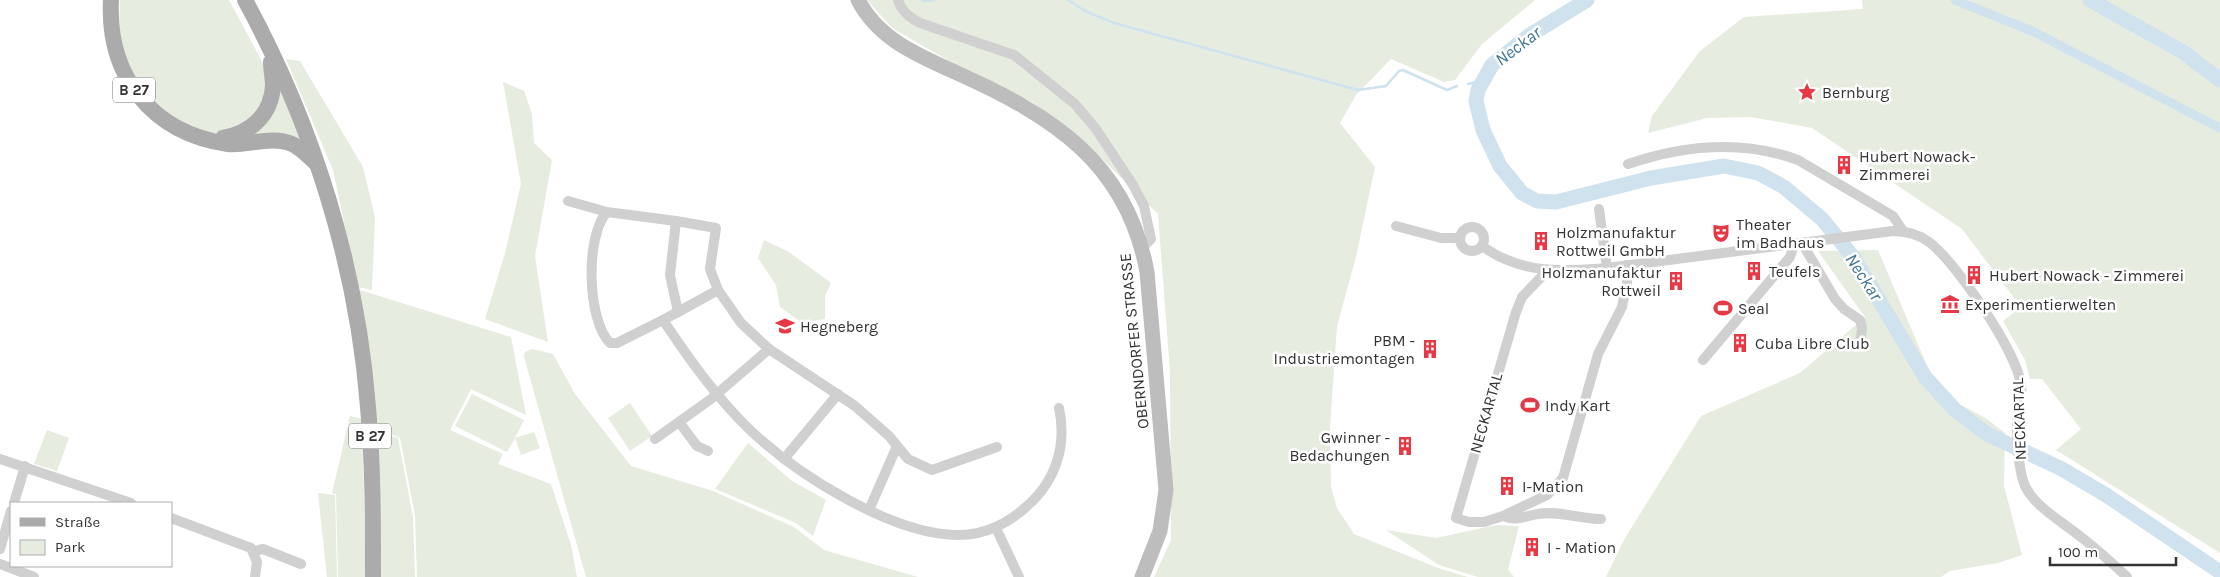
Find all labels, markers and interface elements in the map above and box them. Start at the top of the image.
water label: Neckar [1491,21,1546,70]
road number: B 27 [113,78,155,102]
place icon: Bernburg [1796,81,1818,103]
place label: Bernburg [1822,83,1889,102]
place label: Hubert Nowack- Zimmerei [1859,147,1976,184]
building icon: Hubert Nowack- Zimmerei [1833,154,1855,176]
place label: Theater im Badhaus [1736,215,1824,252]
theatre icon: Theater im Badhaus [1710,222,1732,244]
place label: Holzmanufaktur Rottweil GmbH [1556,223,1676,260]
building icon: Holzmanufaktur Rottweil GmbH [1530,230,1552,252]
water label: Neckar [1841,249,1888,306]
street label: OBERNDORFER STRASSE [1115,252,1153,430]
building icon: Teufels [1743,260,1765,282]
place label: Teufels [1769,262,1820,281]
place label: Holzmanufaktur Rottweil [1542,263,1661,300]
building icon: Hubert Nowack - Zimmerei [1963,264,1985,286]
place label: Hubert Nowack - Zimmerei [1989,266,2184,285]
building icon: Holzmanufaktur Rottweil [1665,270,1687,292]
museum icon: Experimentierwelten [1939,293,1961,315]
place label: Experimentierwelten [1965,295,2116,314]
sports icon: Seal [1712,297,1734,319]
place label: Seal [1738,299,1769,318]
school or university icon: Hegneberg [774,315,796,337]
place label: Hegneberg [800,317,878,336]
place label: PBM - Industriemontagen [1273,331,1415,368]
building icon: Cuba Libre Club [1729,332,1751,354]
place label: Cuba Libre Club [1755,334,1870,353]
building icon: PBM - Industriemontagen [1419,338,1441,360]
street label: NECKARTAL [1466,370,1507,455]
street label: NECKARTAL [2008,377,2030,461]
sports icon: Indy Kart [1519,394,1541,416]
place label: Indy Kart [1545,396,1610,415]
road number: B 27 [349,424,391,448]
place label: Gwinner - Bedachungen [1289,428,1390,465]
building icon: Gwinner - Bedachungen [1394,435,1416,457]
building icon: I-Mation [1496,475,1518,497]
place label: I-Mation [1522,477,1584,496]
legend [10,502,172,567]
text: Straße [55,513,100,531]
scale bar [2050,534,2176,566]
building icon: I - Mation [1521,536,1543,558]
text: Park [55,538,85,556]
place label: I - Mation [1547,538,1616,557]
text: 100 m [2058,543,2098,561]

